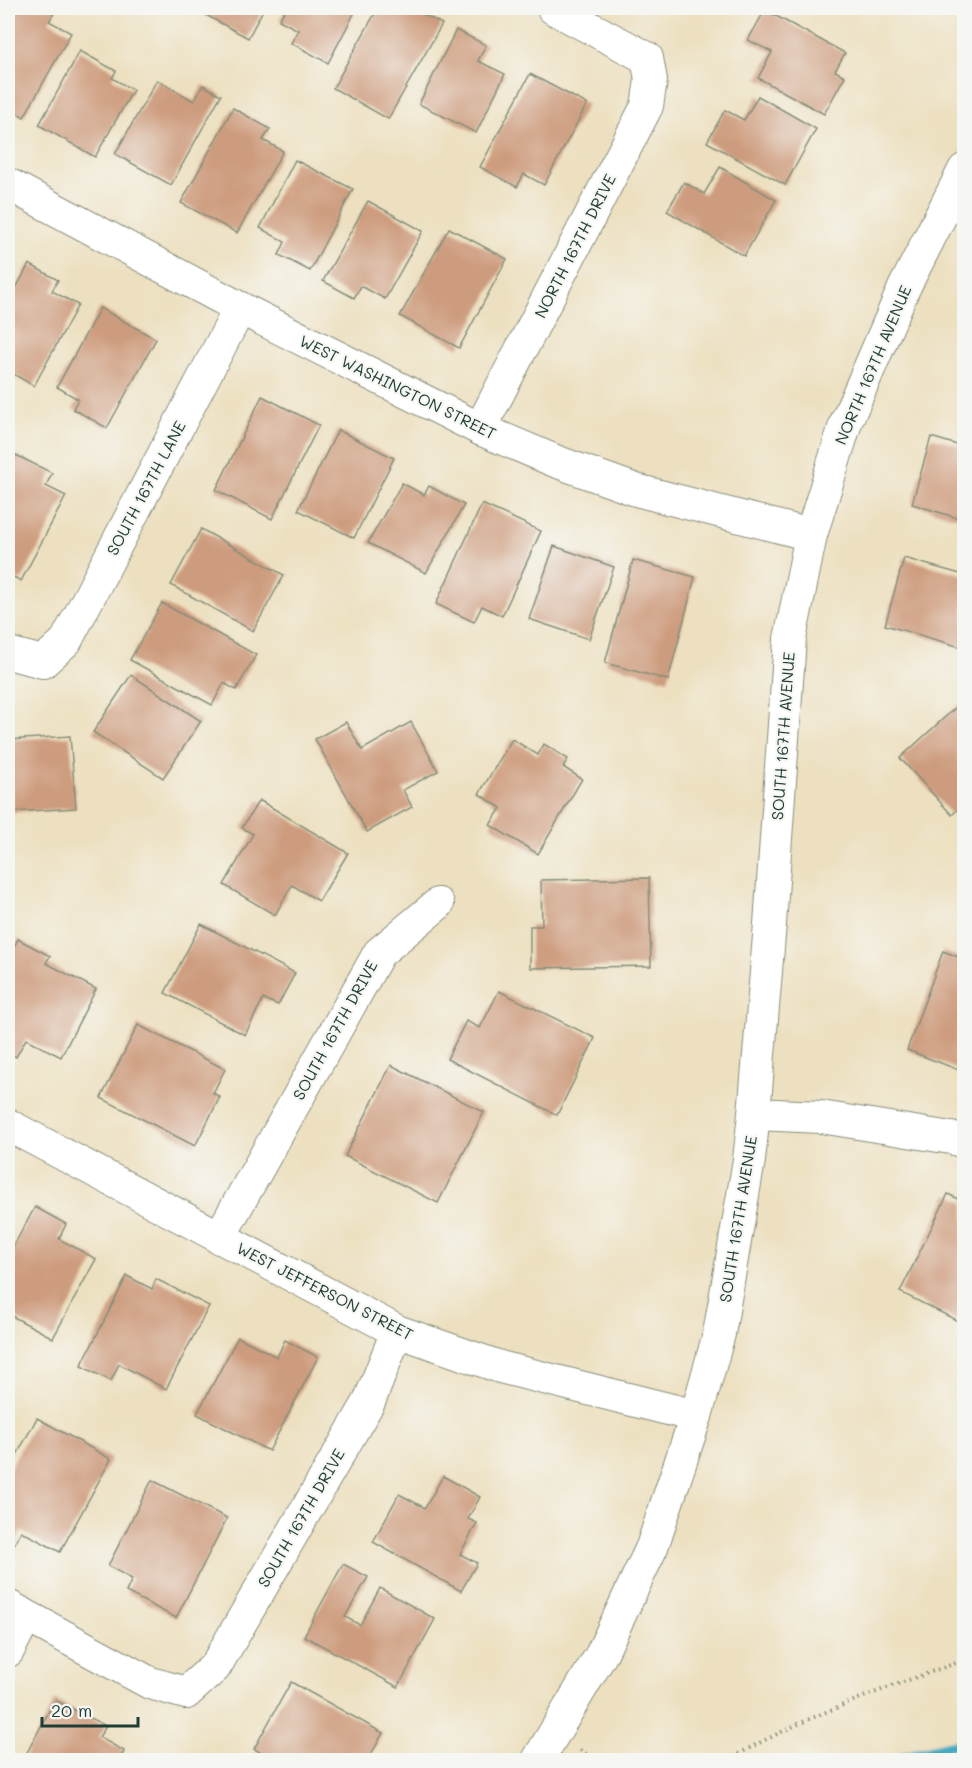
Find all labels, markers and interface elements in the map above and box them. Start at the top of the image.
street label: NORTH 167TH DRIVE [529,170,620,321]
street label: NORTH 167TH AVENUE [829,282,916,448]
street label: WEST WASHINGTON STREET [296,330,500,443]
street label: SOUTH 167TH LANE [101,417,190,559]
street label: SOUTH 167TH AVENUE [766,651,799,821]
street label: SOUTH 167TH DRIVE [287,956,382,1103]
street label: SOUTH 167TH AVENUE [714,1134,761,1304]
street label: WEST JEFFERSON STREET [233,1237,417,1344]
street label: SOUTH 167TH DRIVE [252,1445,349,1591]
scale bar [42,1690,138,1728]
text: 20 m [51,1698,92,1722]

